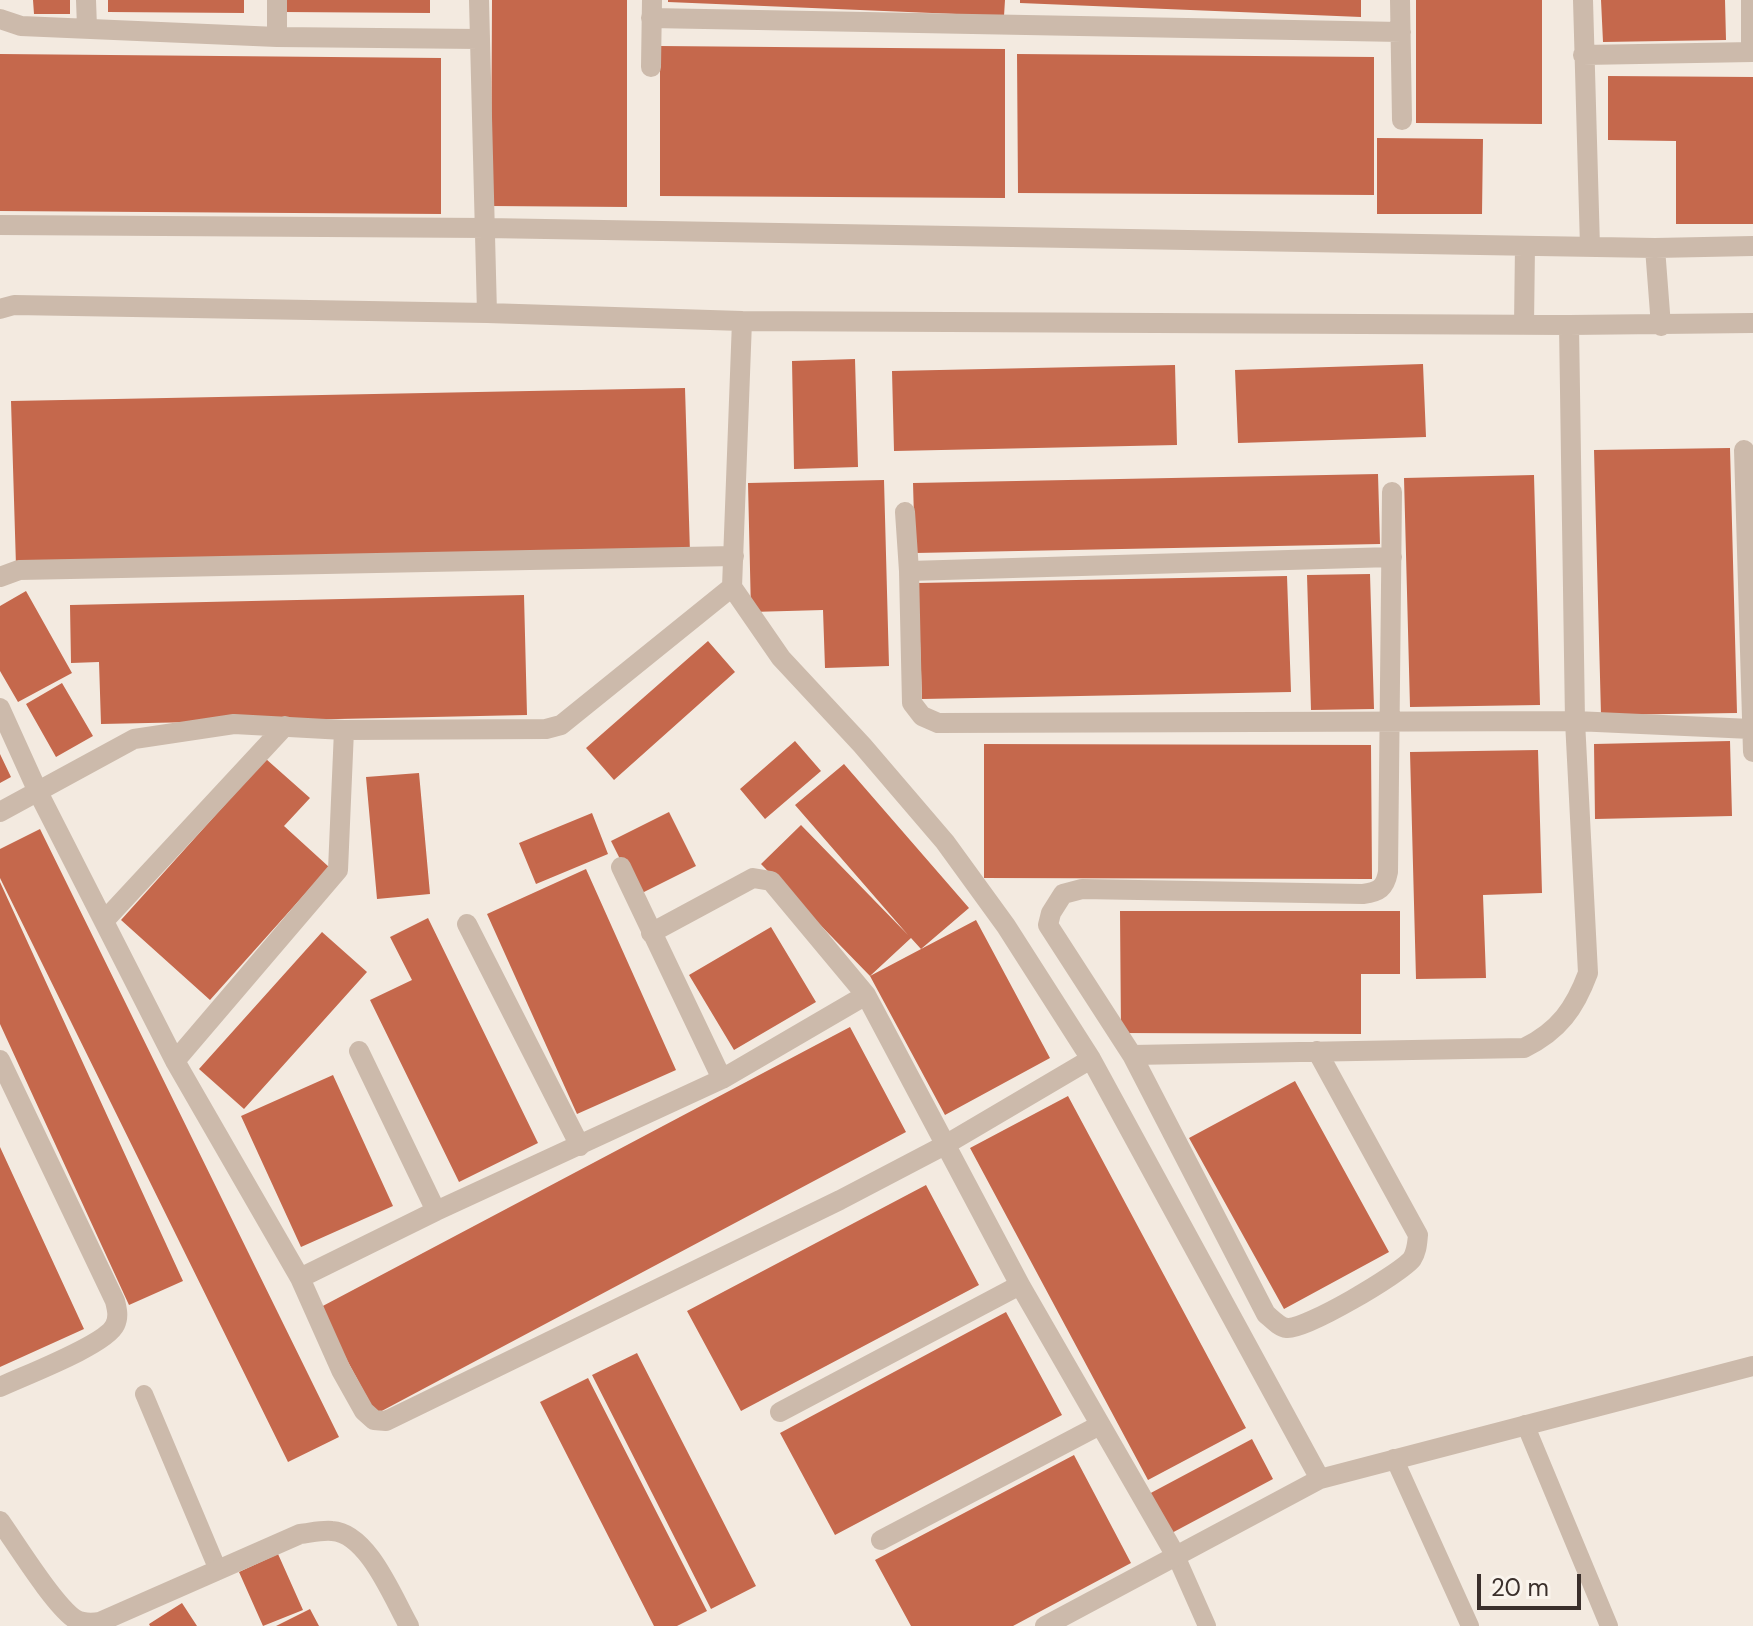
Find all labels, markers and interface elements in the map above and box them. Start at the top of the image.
scale bar [1481,1558,1585,1608]
text: 20 m [1491,1572,1549,1603]

